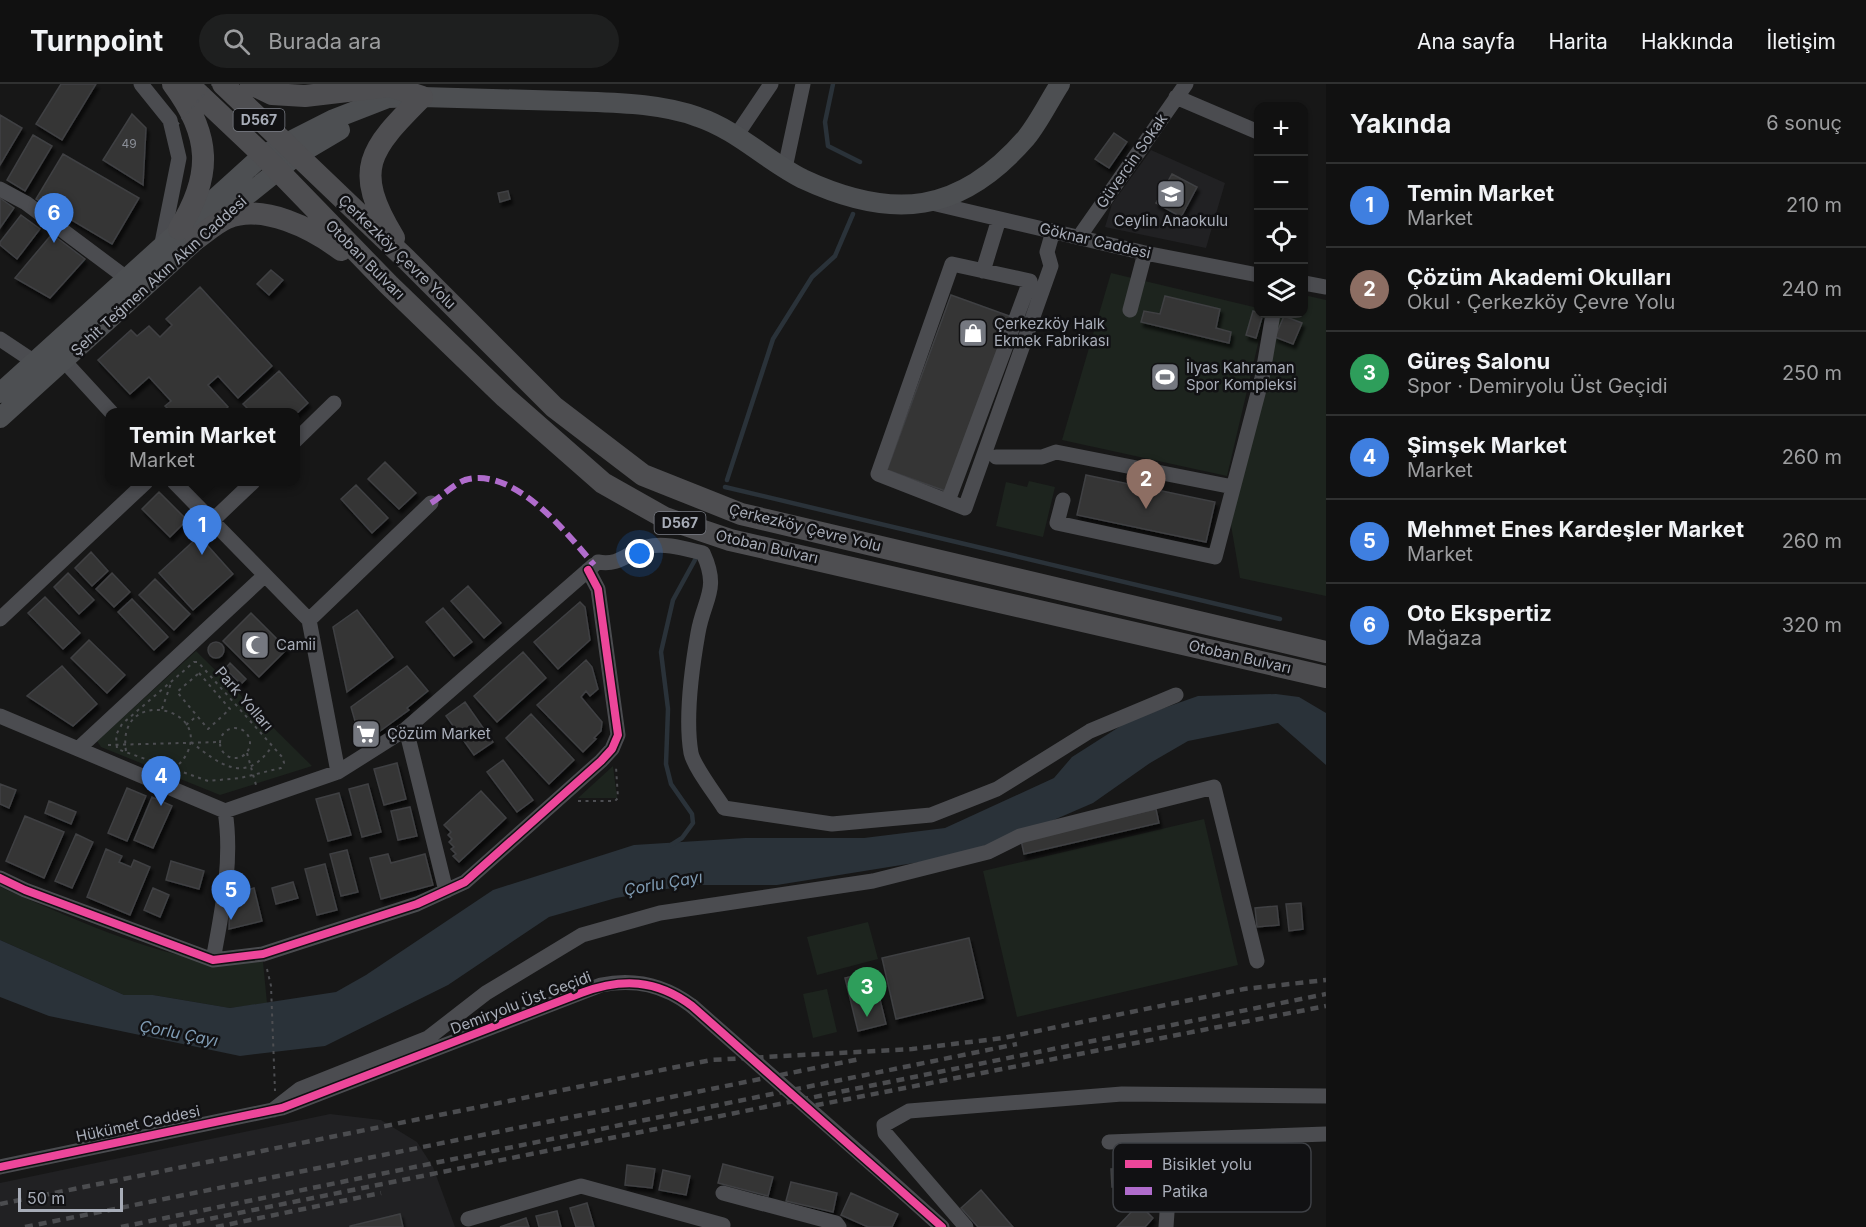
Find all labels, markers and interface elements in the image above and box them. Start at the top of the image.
search box [199,14,619,68]
text: Turnpoint [30,24,163,58]
icon: search [220,25,253,58]
text: Burada ara [268,28,381,54]
text: Ana sayfa [1417,29,1515,54]
text: Harita [1548,29,1608,54]
text: Hakkında [1641,29,1734,54]
text: İletişim [1767,29,1836,54]
map controls [1254,102,1308,318]
button: + [1254,102,1308,156]
text: Yakında [1350,108,1451,139]
road number: D567 [234,109,284,131]
street label: Güvercin Sokak [1092,109,1172,212]
text: 6 sonuç [1766,111,1842,135]
house number: 49 [121,136,137,151]
button: − [1254,156,1308,210]
school or university icon: Ceylin Anaokulu [1155,178,1187,210]
text: Temin Market [1407,180,1554,206]
street label: Çerkezköy Çevre Yolu [335,191,460,313]
street label: Şehit Teğmen Akın Akın Caddesi [67,192,251,360]
text: 1 [1365,193,1374,217]
text: 210 m [1786,193,1842,217]
pin: 6 [34,194,74,243]
text: Market [1407,206,1473,230]
button: locate [1254,210,1308,264]
place label: Ceylin Anaokulu [1114,211,1228,230]
street label: Otoban Bulvarı [322,216,409,303]
street label: Göknar Caddesi [1038,218,1153,263]
button: layers [1254,264,1308,318]
text: Çözüm Akademi Okulları [1407,264,1671,290]
text: 2 [1363,277,1376,301]
text: 240 m [1781,277,1842,301]
text: Okul · Çerkezköy Çevre Yolu [1407,290,1675,314]
place label: Çerkezköy Halk Ekmek Fabrikası [994,314,1109,350]
shop icon: Çerkezköy Halk Ekmek Fabrikası [957,317,989,349]
text: Güreş Salonu [1407,348,1550,374]
place label: İlyas Kahraman Spor Kompleksi [1186,358,1297,394]
sports icon: İlyas Kahraman Spor Kompleksi [1149,361,1181,393]
text: 3 [1363,361,1376,385]
text: 250 m [1782,361,1842,385]
text: Spor · Demiryolu Üst Geçidi [1407,374,1668,398]
popup [105,408,300,486]
text: Temin Market [129,422,276,448]
text: Şimşek Market [1407,432,1567,458]
text: 4 [1363,445,1376,469]
text: 260 m [1782,445,1842,469]
text: Market [129,448,195,472]
text: Market [1407,458,1473,482]
pin: 2 [1126,460,1166,509]
street label: Çerkezköy Çevre Yolu [727,499,883,556]
pin: 1 [182,506,222,555]
road number: D567 [654,512,706,534]
text: Mehmet Enes Kardeşler Market [1407,516,1744,542]
street label: Otoban Bulvarı [714,525,820,568]
text: 5 [1363,529,1376,553]
text: 260 m [1782,529,1842,553]
your location [625,539,654,568]
text: Market [1407,542,1473,566]
text: Oto Ekspertiz [1407,600,1552,626]
text: 6 [1363,613,1376,637]
text: 320 m [1782,613,1842,637]
text: Mağaza [1407,626,1482,650]
mosque icon: Camii [239,629,271,661]
place label: Camii [276,635,316,654]
street label: Otoban Bulvarı [1187,635,1293,678]
street label: Park Yolları [211,662,278,735]
supermarket icon: Çözüm Market [350,718,382,750]
place label: Çözüm Market [387,724,491,743]
pin: 4 [142,756,180,806]
water label: Çorlu Çayı [622,866,704,900]
pin: 5 [212,870,250,920]
street label: Demiryolu Üst Geçidi [448,967,594,1038]
pin: 3 [848,968,886,1017]
water label: Çorlu Çayı [138,1016,220,1050]
street label: Hükümet Caddesi [74,1101,202,1146]
legend [1113,1143,1311,1212]
text: Bisiklet yolu [1162,1154,1252,1174]
text: Patika [1162,1181,1208,1201]
scale bar [18,1185,123,1212]
text: 50 m [27,1188,65,1208]

